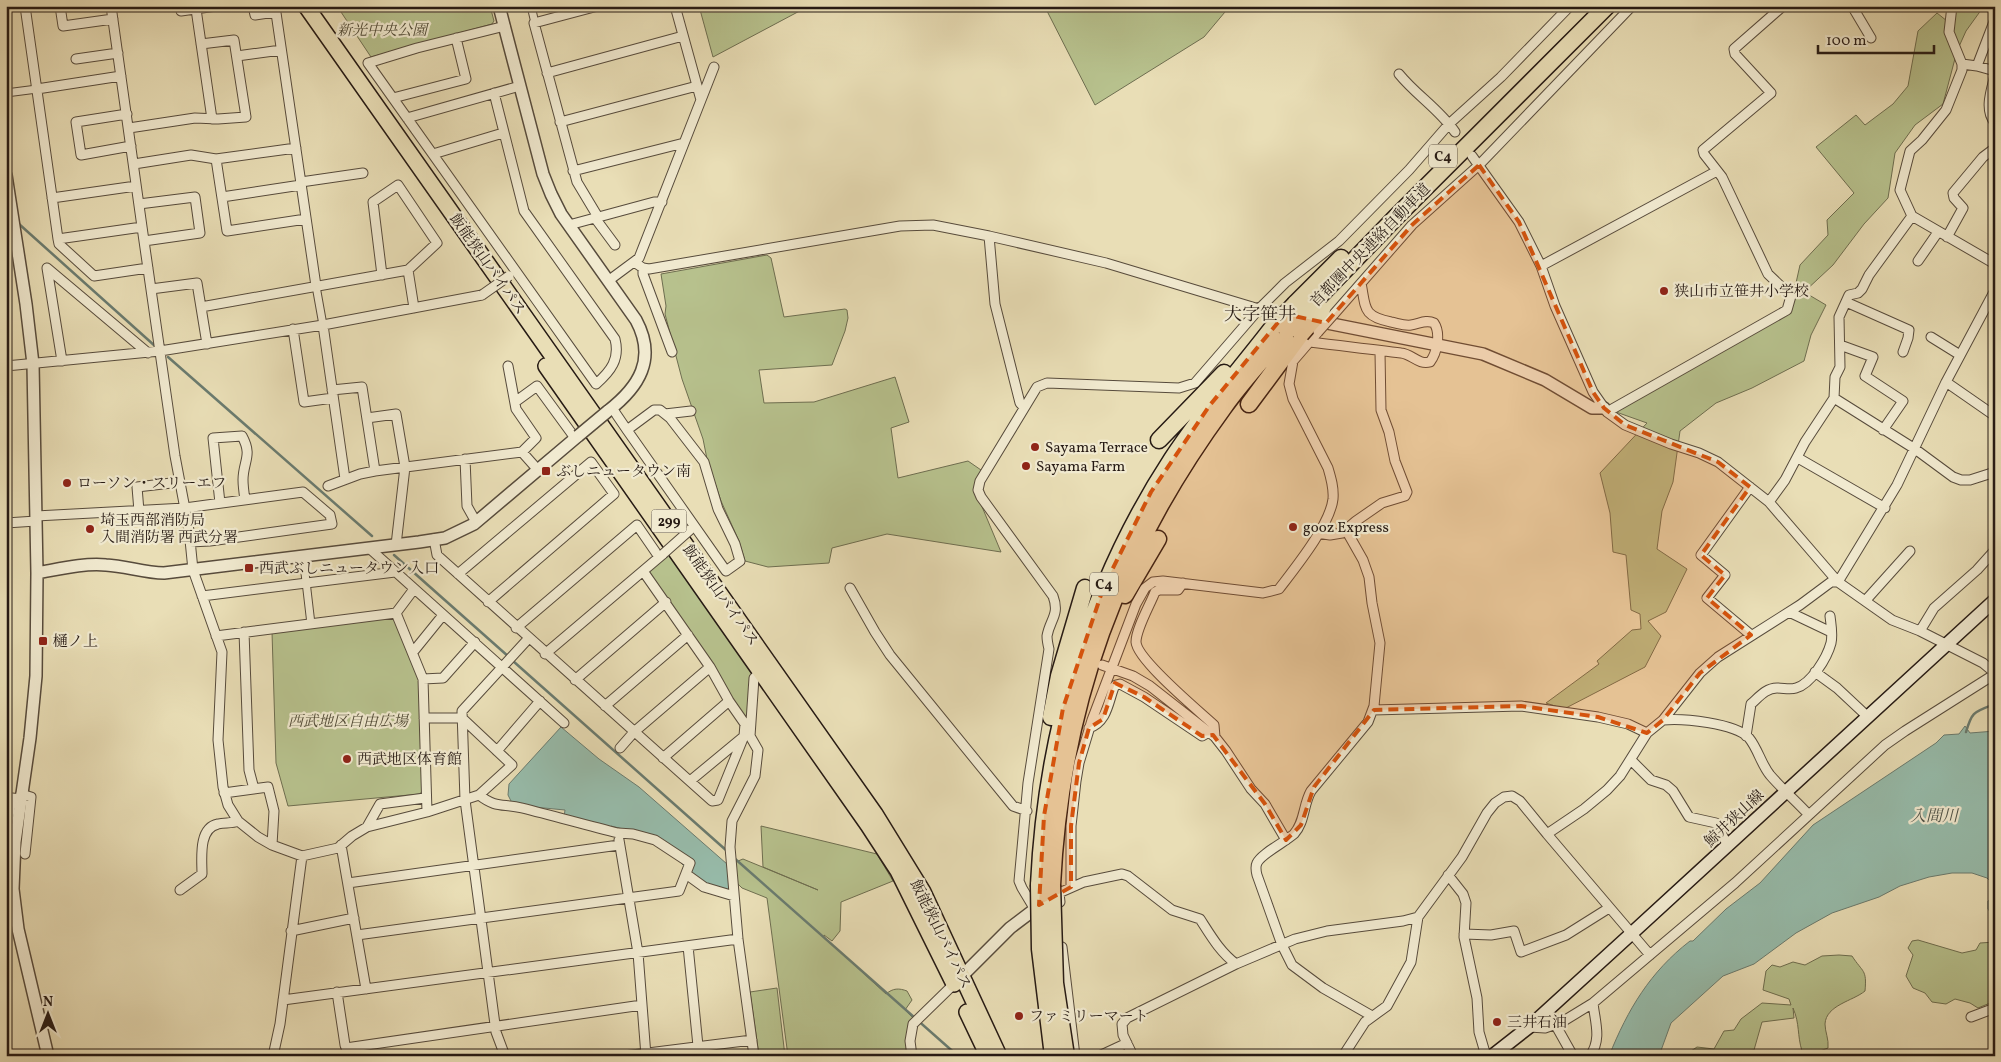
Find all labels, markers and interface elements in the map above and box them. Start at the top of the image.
park label: 新光中央公園 [337,21,430,42]
scale bar [1818,22,1935,54]
text: 100 m [1826,31,1866,52]
road number: C4 [1429,144,1457,168]
street label: 首都圏中央連絡自動車道 [1306,179,1436,313]
street label: 飯能狭山バイパス [444,210,530,320]
place label: 狭山市立笹井小学校 [1674,282,1809,303]
marker: 狭山市立笹井小学校 [1658,285,1670,297]
district label: 大字笹井 [1224,303,1296,328]
place label: Sayama Terrace [1045,438,1148,459]
marker: Sayama Terrace [1029,441,1041,453]
place label: Sayama Farm [1036,457,1125,478]
marker: Sayama Farm [1020,460,1032,472]
place label: ぶしニュータウン南 [556,462,691,483]
marker: ぶしニュータウン南 [540,465,552,477]
place label: ローソン・スリーエフ [77,474,226,495]
marker: ローソン・スリーエフ [61,477,73,489]
road number: 299 [652,510,686,532]
place label: 埼玉西部消防局 入間消防署 西武分署 [100,511,238,549]
place label: gooz Express [1303,518,1389,539]
marker: gooz Express [1287,521,1299,533]
marker: 埼玉西部消防局 入間消防署 西武分署 [84,523,96,535]
street label: 飯能狭山バイパス [677,541,763,651]
place label: 西武ぶしニュータウン入口 [259,559,439,580]
marker: 西武ぶしニュータウン入口 [243,562,255,574]
road number: C4 [1090,572,1118,596]
place label: 樋ノ上 [53,632,98,653]
marker: 樋ノ上 [37,635,49,647]
park label: 西武地区自由広場 [288,712,410,733]
place label: 西武地区体育館 [357,750,462,771]
marker: 西武地区体育館 [341,753,353,765]
street label: 鯨井狭山線 [1700,786,1770,852]
water label: 入間川 [1910,806,1960,828]
street label: 飯能狭山バイパス [904,876,975,993]
north arrow [22,990,72,1040]
text: N [43,993,53,1012]
place label: ファミリーマート [1029,1007,1149,1028]
marker: ファミリーマート [1013,1010,1025,1022]
place label: 三井石油 [1507,1013,1567,1034]
marker: 三井石油 [1491,1016,1503,1028]

